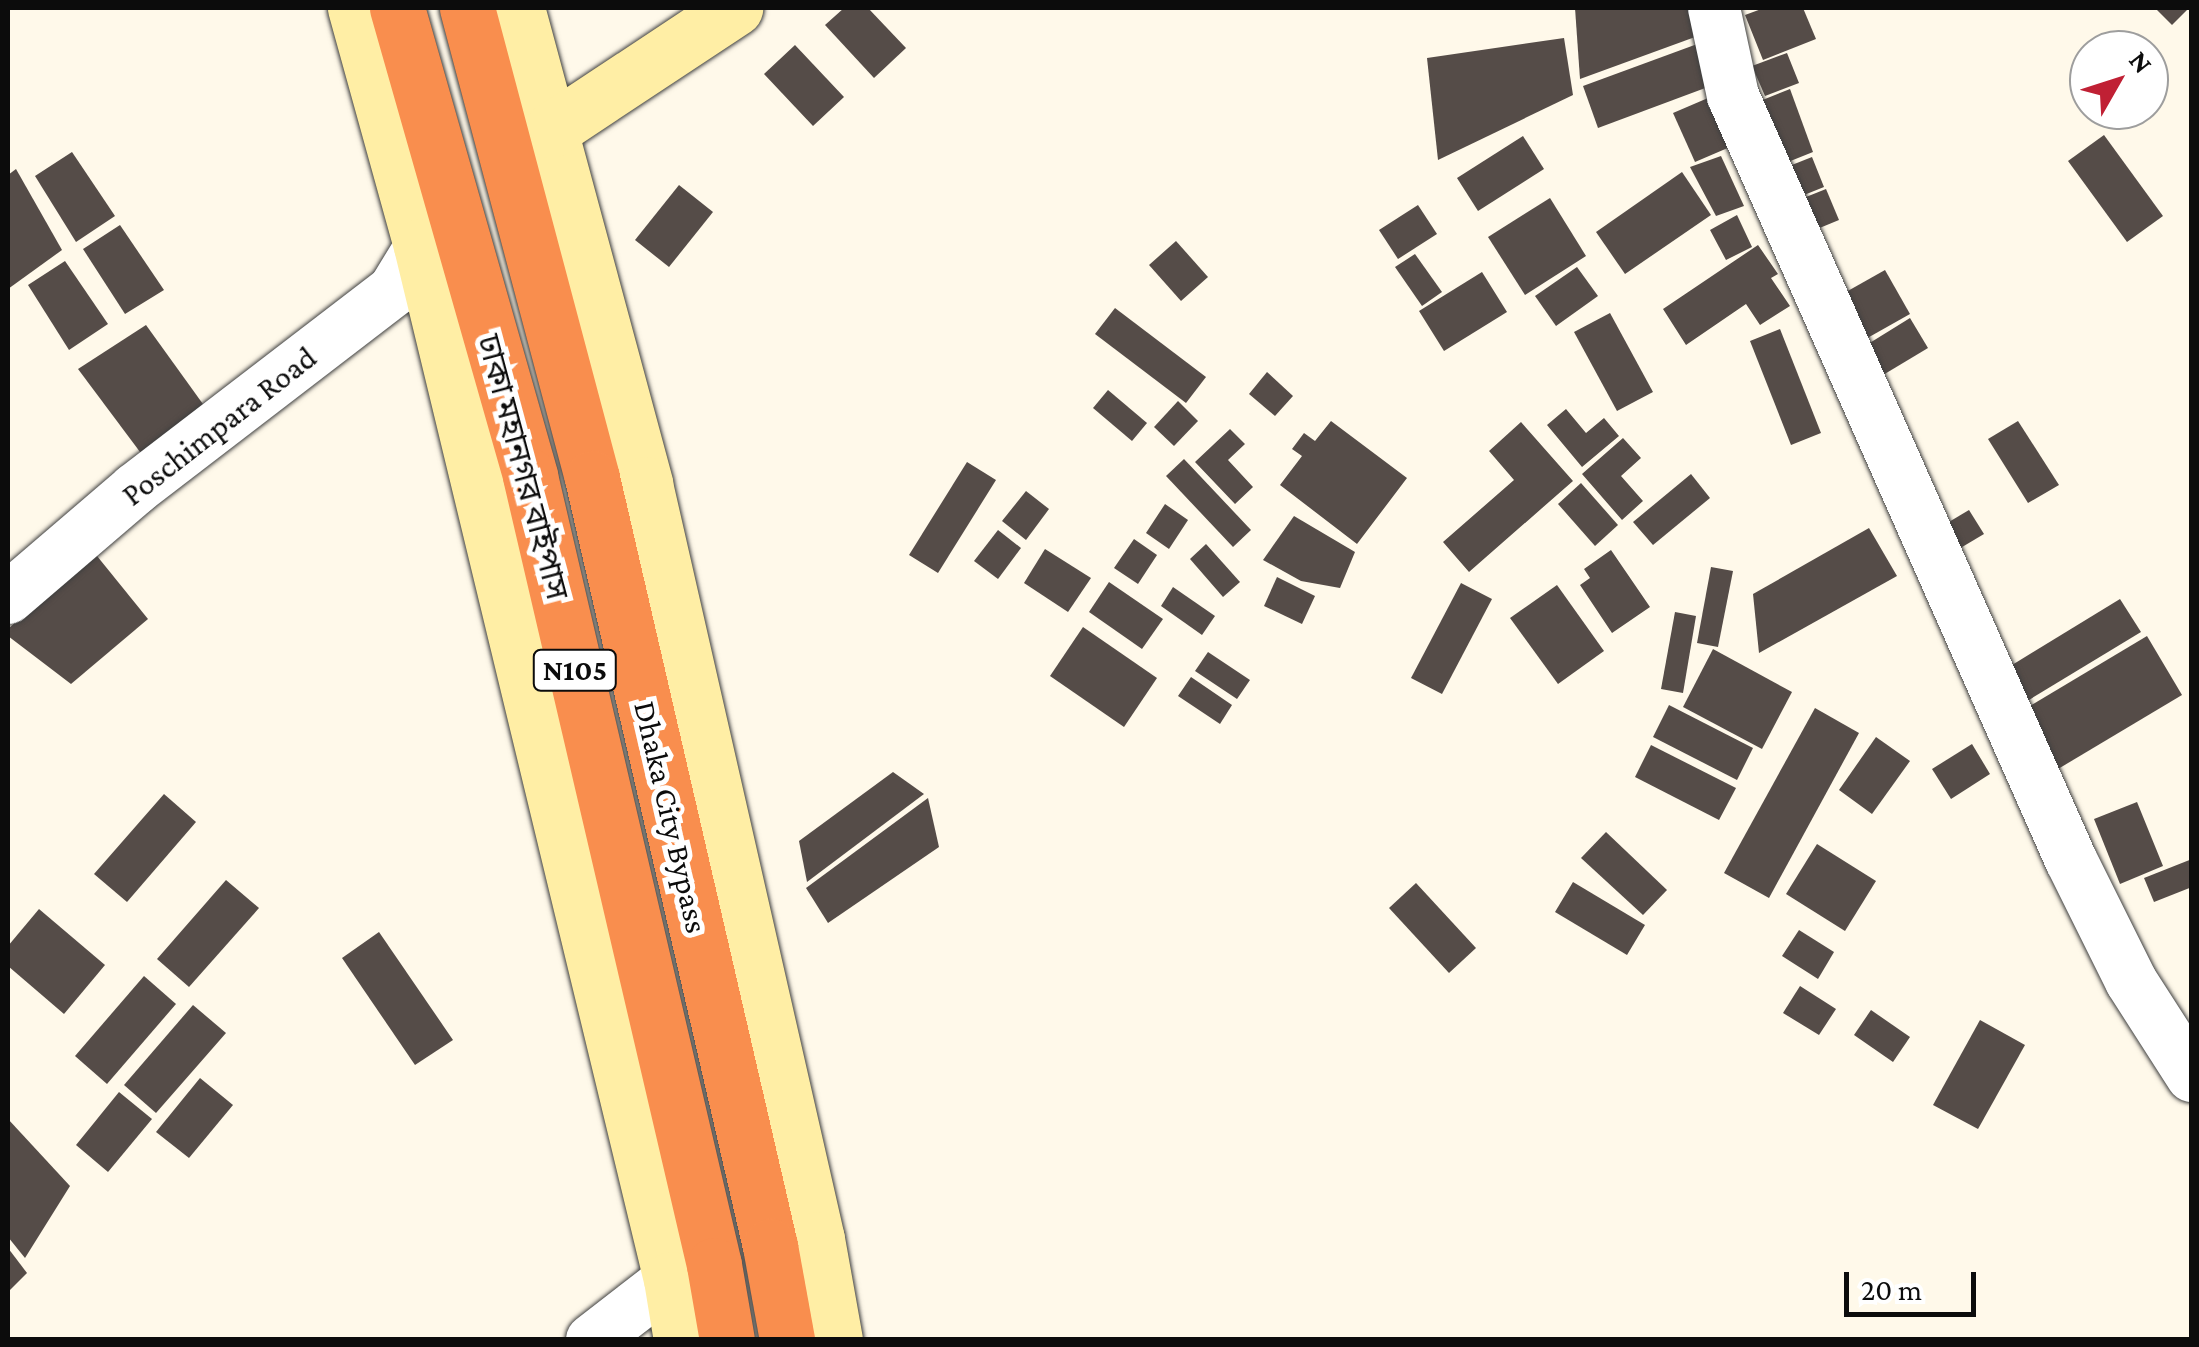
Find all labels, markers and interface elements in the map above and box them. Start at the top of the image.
north arrow [2069,30,2169,130]
text: N [2123,45,2159,79]
street label: ঢাকা মহানগর বাইপাস [469,330,577,604]
street label: Poschimpara Road [114,338,324,514]
road number: N105 [532,645,618,695]
street label: Dhaka City Bypass [626,697,716,937]
scale bar [1849,1252,1982,1314]
text: 20 m [1861,1273,1922,1306]

